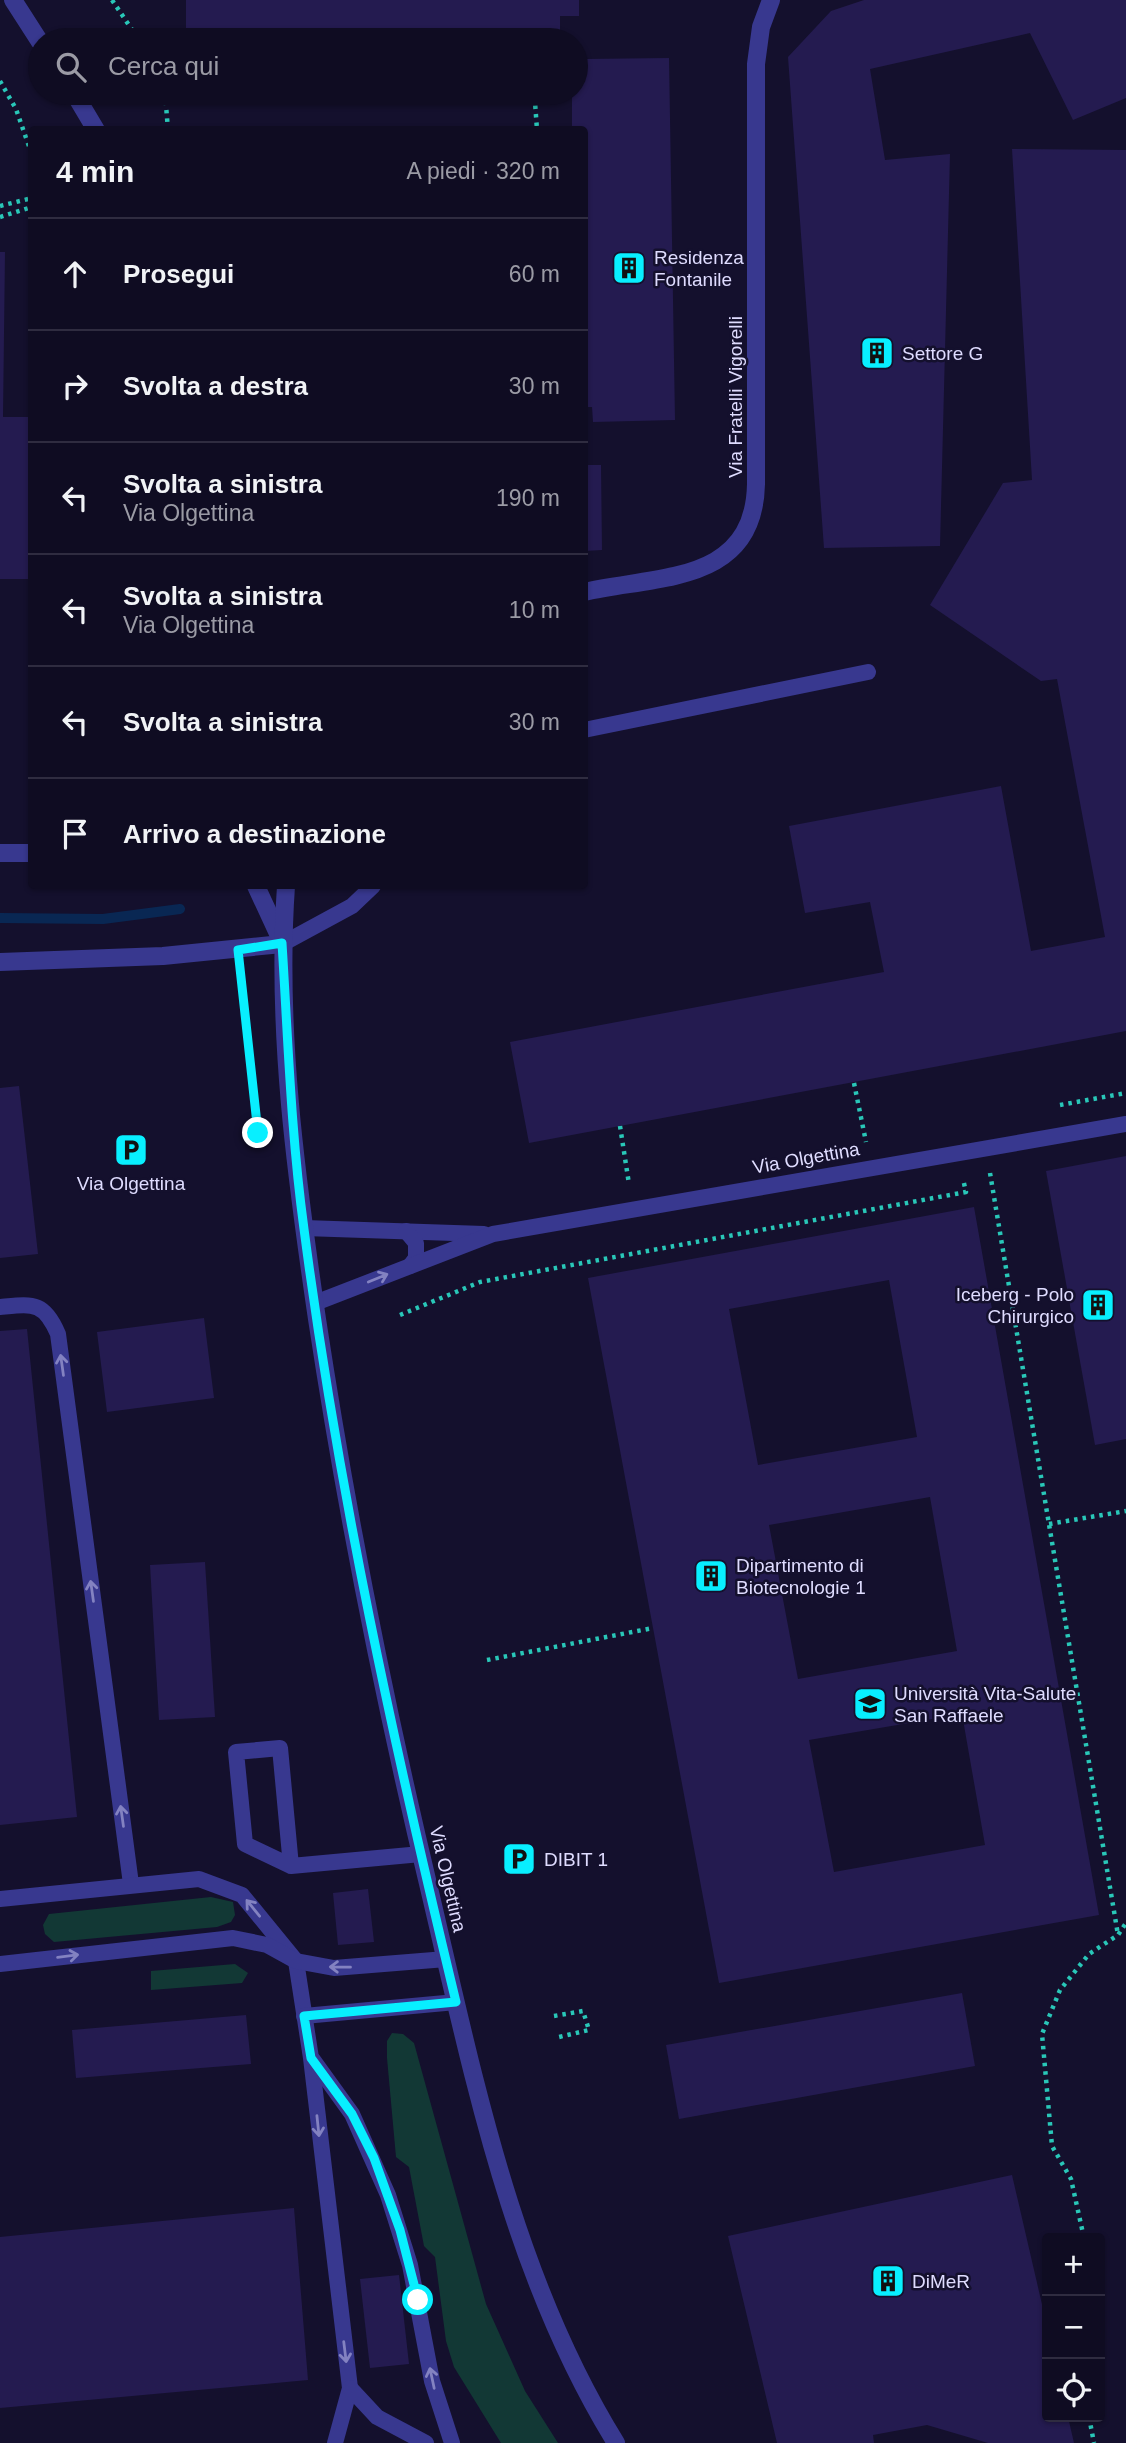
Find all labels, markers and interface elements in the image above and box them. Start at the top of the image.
search box [28,28,588,105]
icon: search [52,48,90,86]
text: Cerca qui [108,51,219,81]
text: 4 min [56,155,134,188]
text: A piedi · 320 m [407,158,560,184]
place label: Residenza Fontanile [654,247,744,290]
building icon: Residenza Fontanile [610,249,648,287]
icon: ahead [56,255,94,293]
text: Prosegui [123,259,234,289]
text: 60 m [509,261,560,287]
street label: Via Fratelli Vigorelli [725,316,746,478]
building icon: Settore G [858,334,896,372]
place label: Settore G [902,343,983,364]
icon: right [56,367,94,405]
text: Svolta a destra [123,371,308,401]
text: 30 m [509,373,560,399]
text: Svolta a sinistra [123,469,322,499]
icon: left [56,479,94,517]
text: 190 m [496,485,560,511]
text: Via Olgettina [123,500,254,526]
text: Svolta a sinistra [123,581,322,611]
icon: left [56,591,94,629]
text: 10 m [509,597,560,623]
text: Via Olgettina [123,612,254,638]
icon: left [56,703,94,741]
text: Svolta a sinistra [123,707,322,737]
text: 30 m [509,709,560,735]
icon: arrive [56,815,94,853]
text: Arrivo a destinazione [123,819,386,849]
route end [242,1117,273,1148]
parking icon: Via Olgettina [112,1131,150,1169]
street label: Via Olgettina [751,1138,862,1178]
place label: Via Olgettina [77,1173,186,1194]
one-way arrow [367,1271,389,1284]
place label: Iceberg - Polo Chirurgico [956,1284,1074,1327]
building icon: Iceberg - Polo Chirurgico [1079,1286,1117,1324]
one-way arrow [55,1354,68,1377]
place label: Dipartimento di Biotecnologie 1 [736,1555,866,1598]
building icon: Dipartimento di Biotecnologie 1 [692,1557,730,1595]
one-way arrow [85,1580,98,1603]
place label: Università Vita-Salute San Raffaele [894,1683,1076,1726]
school or university icon: Università Vita-Salute San Raffaele [851,1685,889,1723]
one-way arrow [115,1805,128,1828]
street label: Via Olgettina [426,1824,471,1935]
parking icon: DIBIT 1 [500,1840,538,1878]
place label: DIBIT 1 [544,1849,608,1870]
one-way arrow [245,1899,261,1917]
one-way arrow [56,1949,79,1962]
one-way arrow [329,1960,352,1974]
one-way arrow [312,2114,325,2137]
map controls [1042,2233,1105,2422]
button: + [1042,2233,1105,2296]
building icon: DiMeR [869,2262,907,2300]
place label: DiMeR [912,2271,970,2292]
route start [402,2284,433,2315]
button: − [1042,2296,1105,2359]
one-way arrow [339,2340,352,2363]
button: locate [1042,2359,1105,2422]
one-way arrow [425,2367,438,2390]

